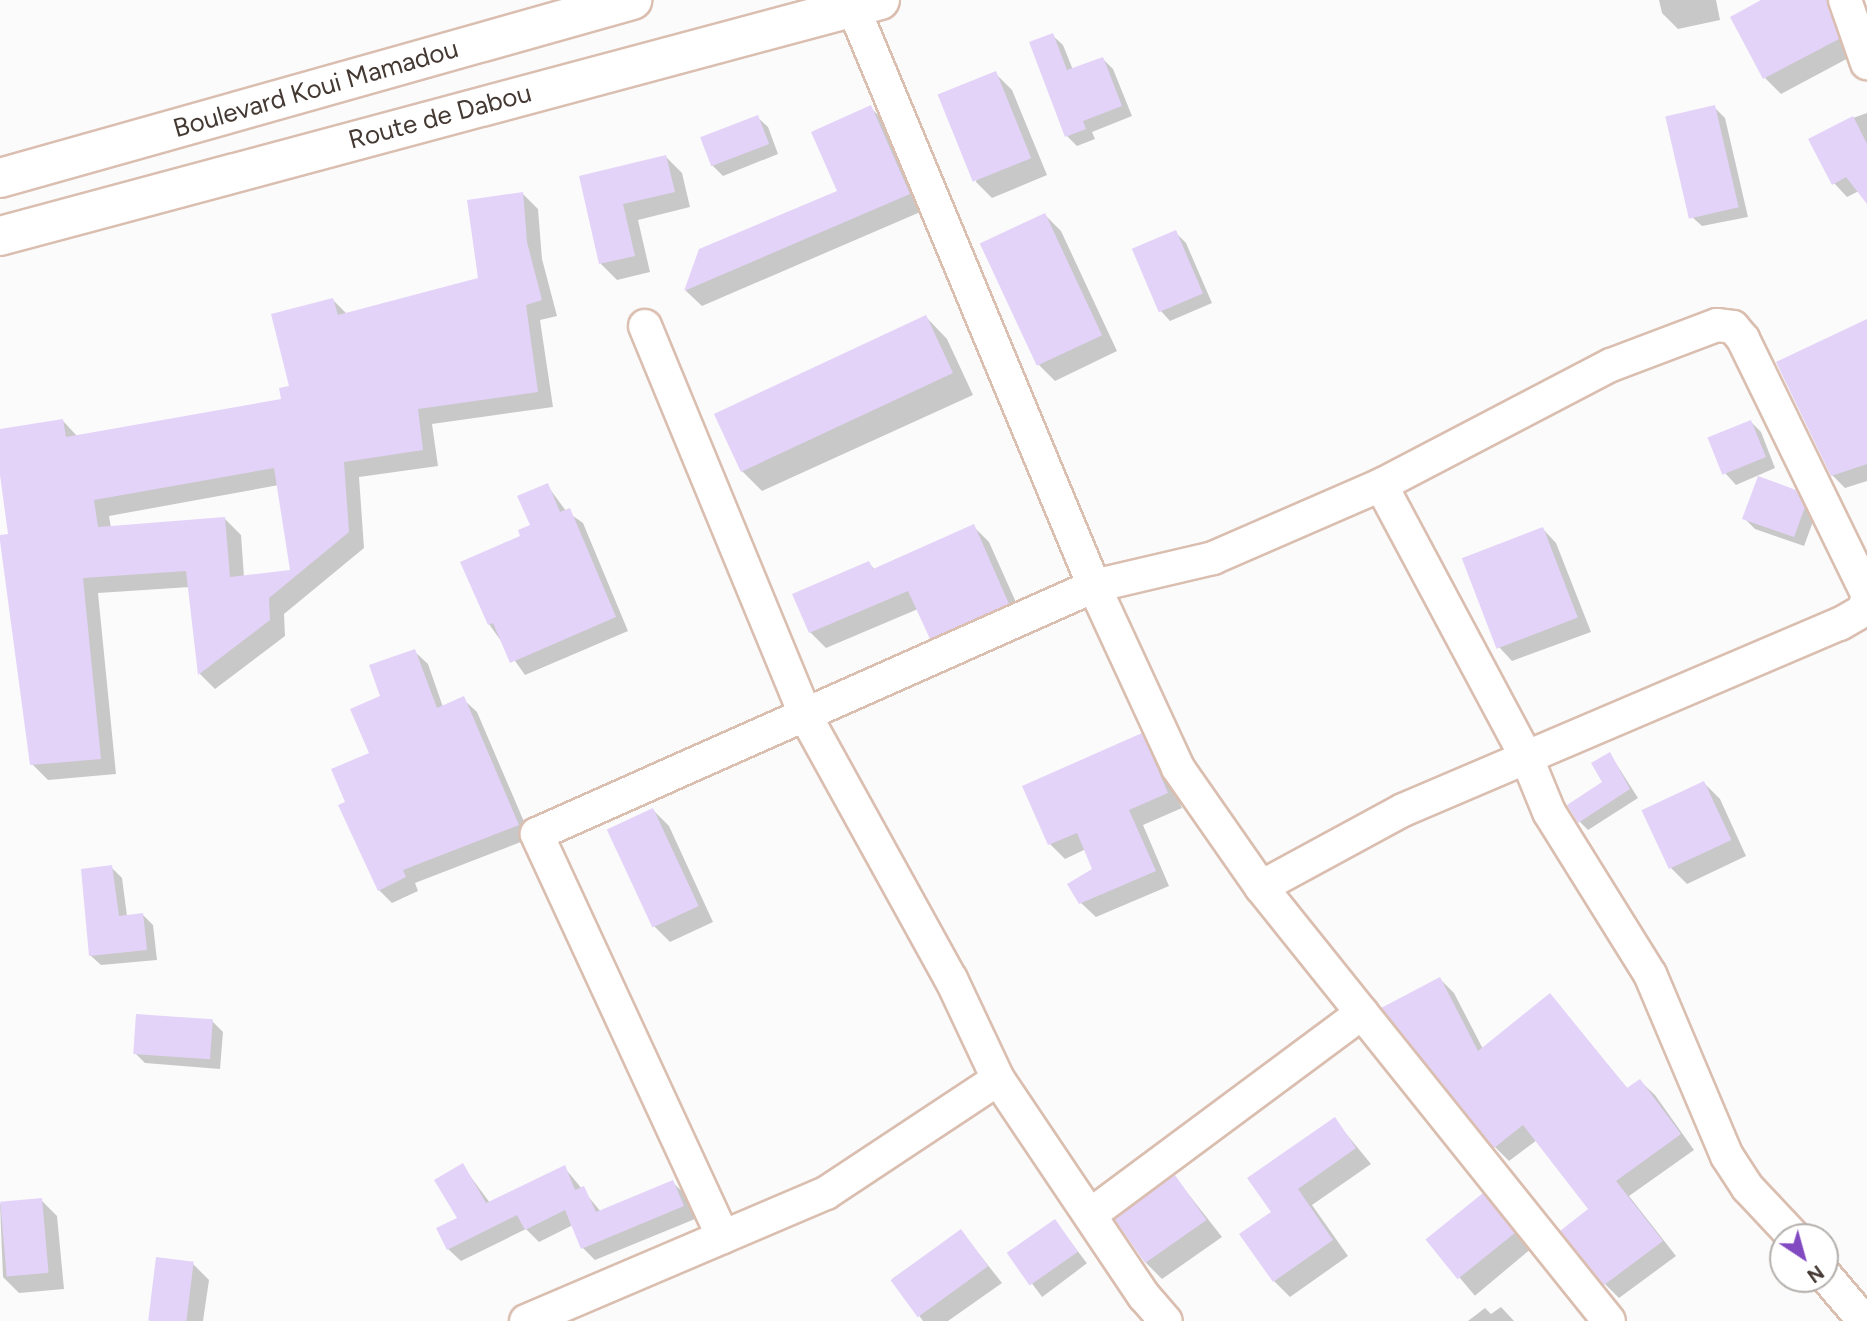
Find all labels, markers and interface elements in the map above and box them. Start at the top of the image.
street label: Boulevard Koui Mamadou [170,33,462,145]
street label: Route de Dabou [345,78,535,156]
north arrow [1769,1223,1839,1293]
text: N [1803,1260,1828,1287]

